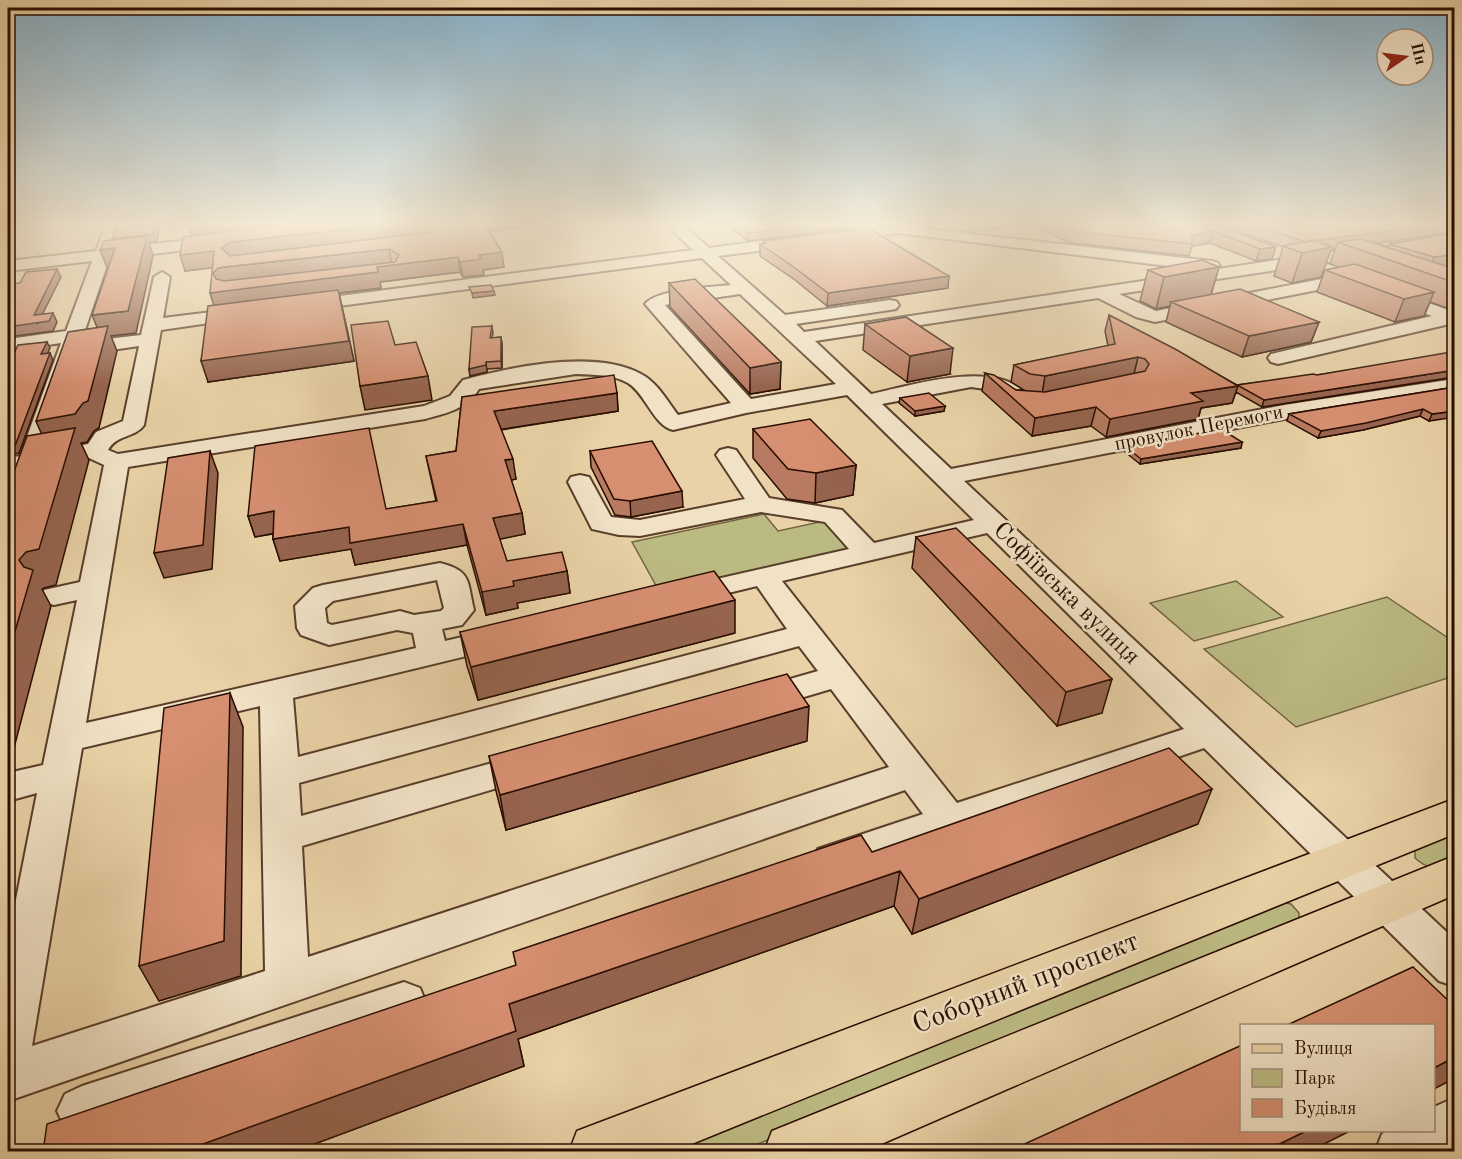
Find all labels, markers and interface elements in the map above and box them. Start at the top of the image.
north arrow [1375,27,1435,87]
text: Пн [1407,41,1428,66]
street label: провулок Перемоги [1113,403,1285,455]
street label: Софіївська вулиця [988,518,1144,670]
street label: Соборний проспект [909,928,1143,1040]
legend [1240,1024,1435,1132]
text: Вулиця [1294,1040,1353,1058]
text: Парк [1294,1070,1335,1088]
text: Будівля [1294,1100,1356,1118]

